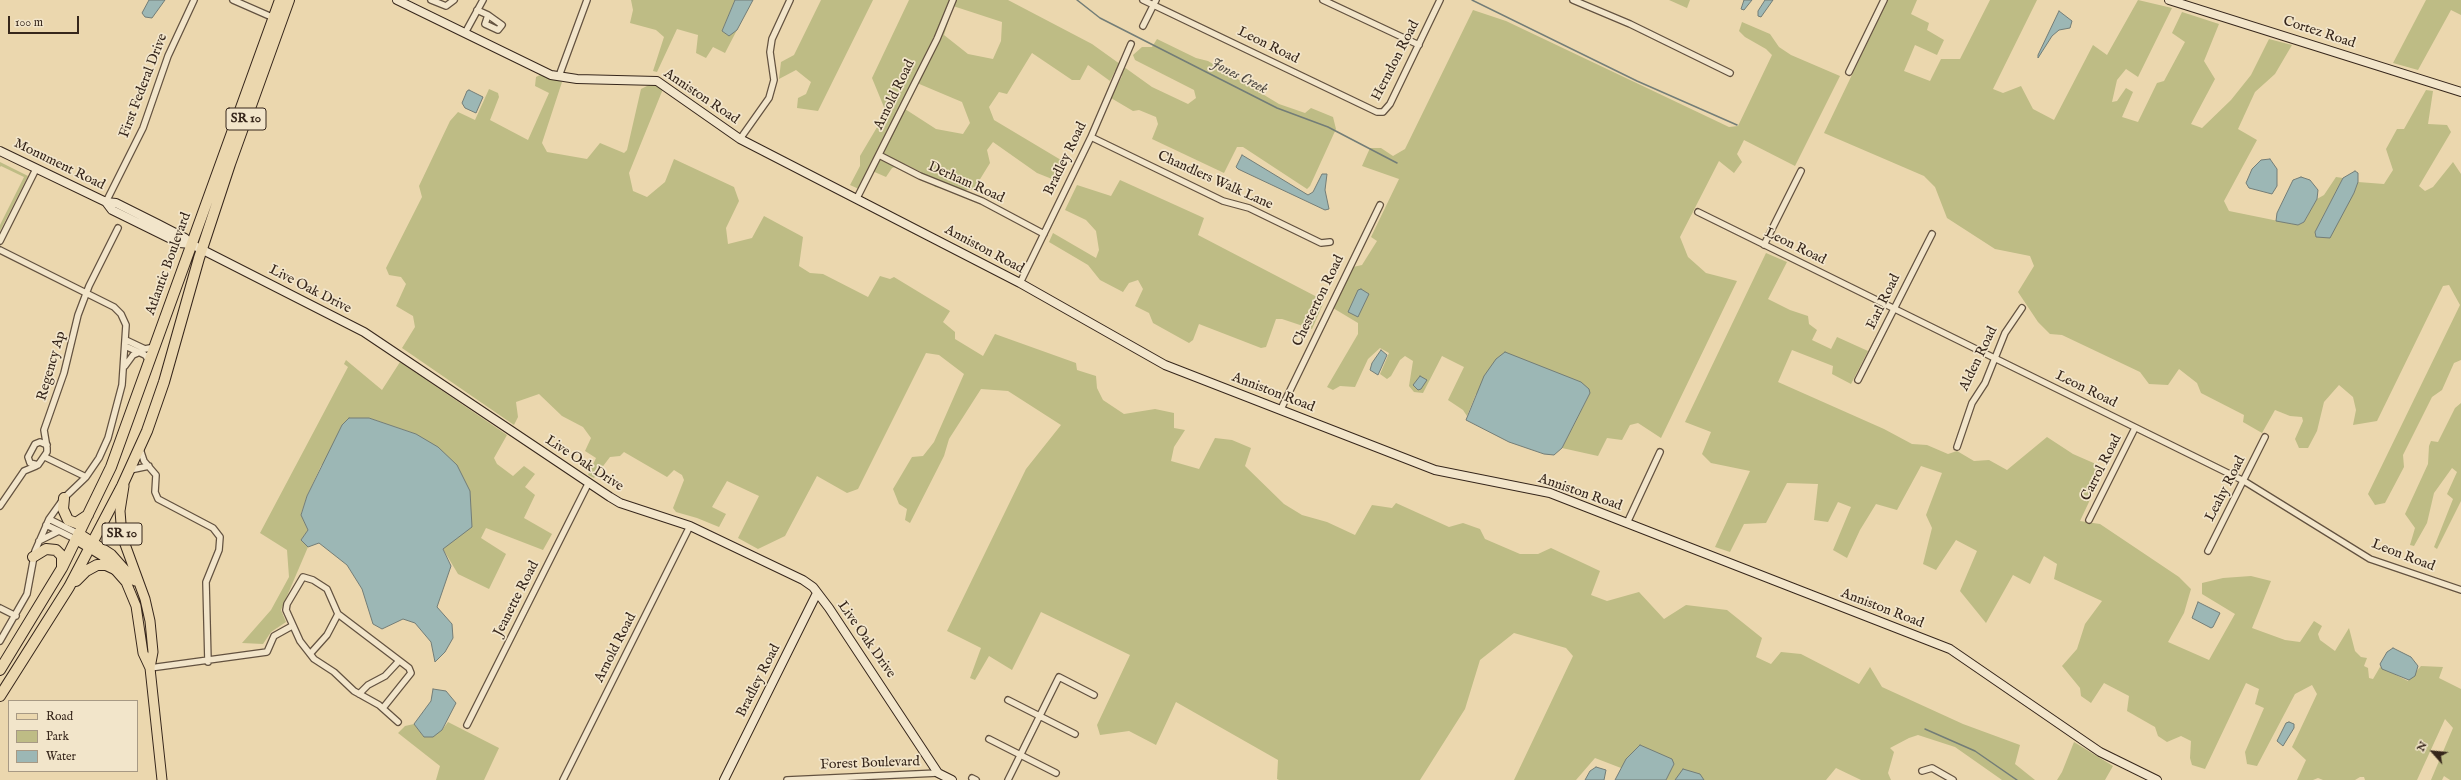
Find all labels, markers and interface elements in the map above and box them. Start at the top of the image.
scale bar [10,8,81,34]
street label: Cortez Road [2281,13,2357,53]
text: 100 m [15,15,43,30]
street label: Herndon Road [1369,18,1423,104]
street label: Leon Road [1235,24,1301,68]
street label: First Federal Drive [116,31,172,141]
water label: Jones Creek [1208,55,1270,99]
street label: Arnold Road [871,57,919,133]
street label: Anniston Road [660,66,742,128]
road number: SR 10 [226,108,266,130]
street label: Bradley Road [1041,120,1091,198]
street label: Monument Road [11,136,107,194]
street label: Chandlers Walk Lane [1155,148,1275,214]
street label: Derham Road [925,159,1007,207]
street label: Atlantic Boulevard [143,210,195,318]
street label: Anniston Road [941,222,1027,278]
street label: Leon Road [1762,225,1828,269]
street label: Chesterton Road [1290,253,1348,349]
street label: Live Oak Drive [266,262,354,318]
street label: Earl Road [1863,272,1905,332]
street label: Alden Road [1956,324,2002,394]
street label: Regency Ap [34,329,70,403]
street label: Leon Road [2053,368,2119,412]
street label: Anniston Road [1229,369,1317,417]
street label: Live Oak Drive [542,432,626,496]
street label: Carrol Road [2078,432,2126,504]
street label: Leahy Road [2202,453,2250,525]
street label: Anniston Road [1536,471,1624,515]
road number: SR 10 [102,523,142,545]
street label: Leon Road [2369,536,2437,576]
street label: Jeanette Road [491,558,543,640]
street label: Anniston Road [1838,585,1926,633]
street label: Live Oak Drive [833,598,899,682]
street label: Arnold Road [591,611,641,685]
street label: Bradley Road [733,642,785,720]
legend [8,700,138,772]
text: Road [46,709,73,724]
text: Park [46,729,69,744]
north arrow [2413,732,2453,772]
text: N [2414,739,2431,754]
text: Water [46,749,76,764]
street label: Forest Boulevard [820,754,920,774]

